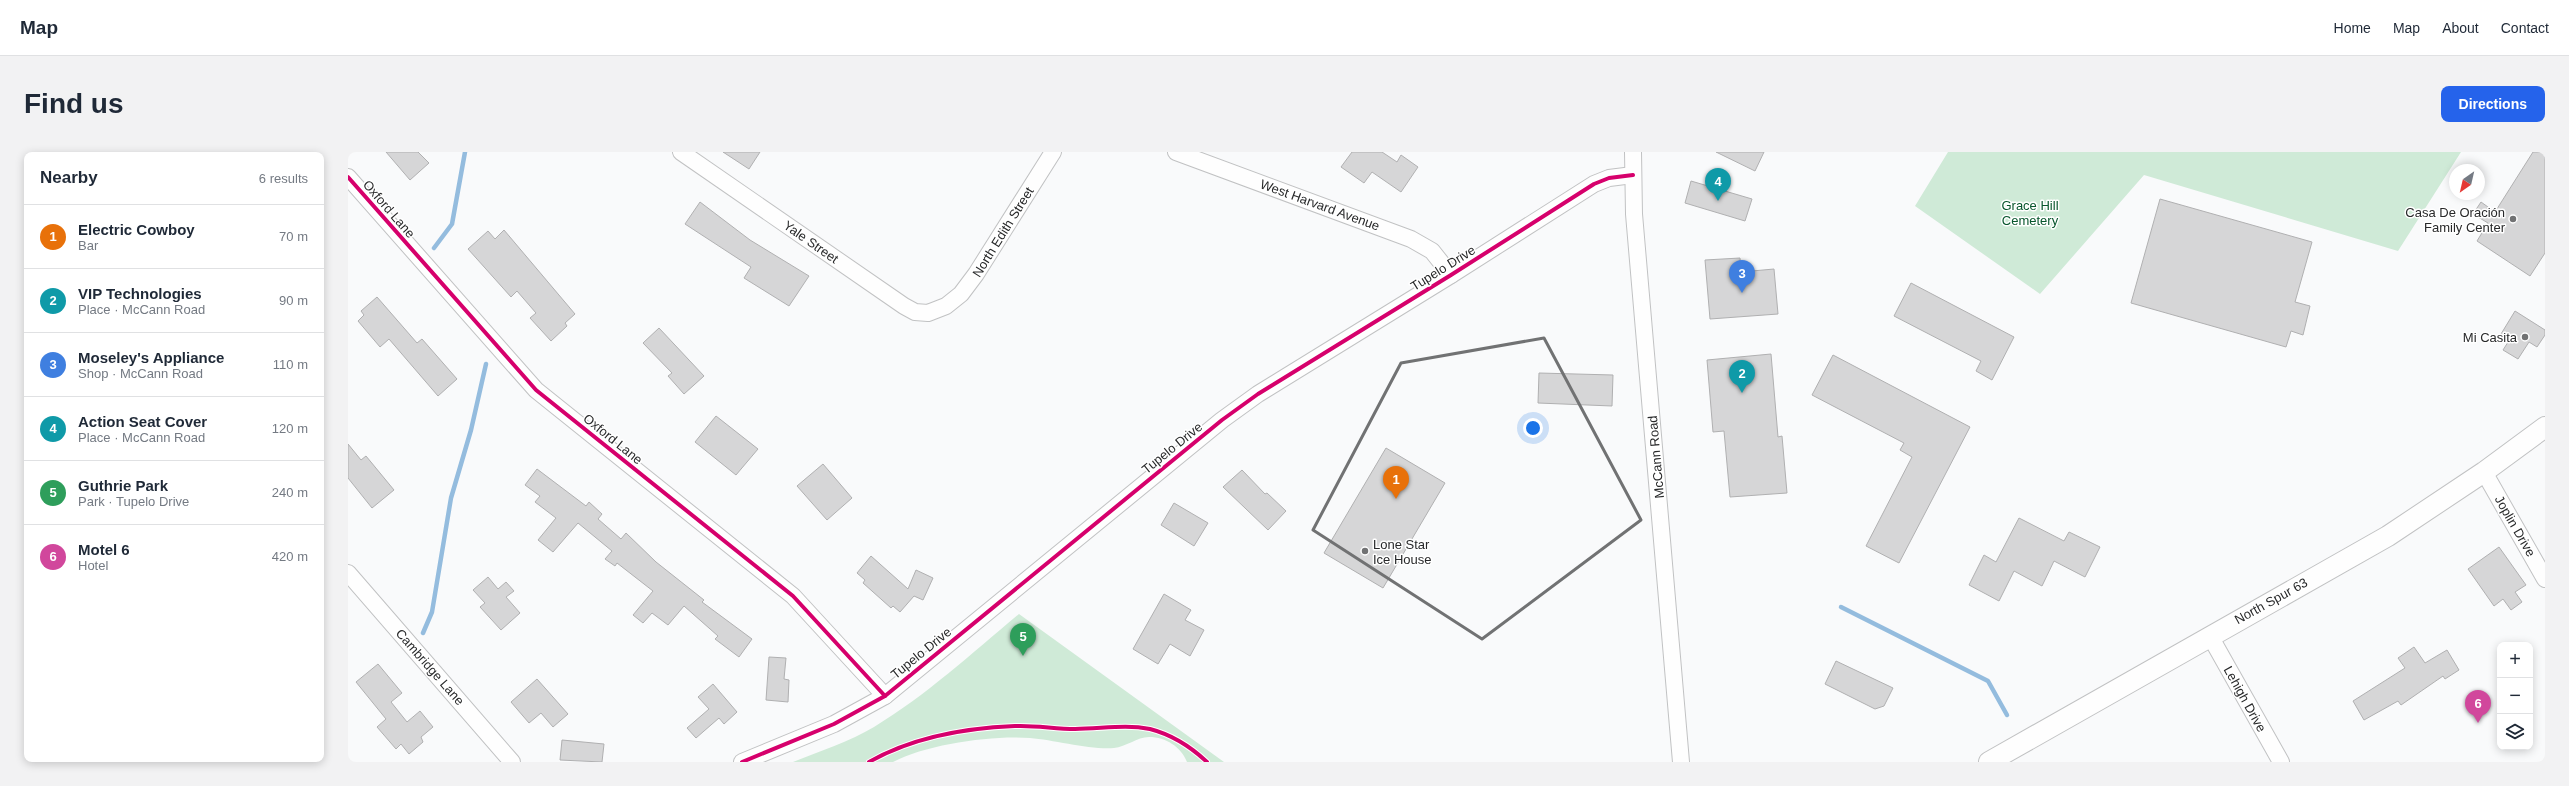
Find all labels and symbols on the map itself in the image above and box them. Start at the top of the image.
north arrow [2449,164,2485,200]
pin: 4 [1705,168,1731,201]
street label: West Harvard Avenue [1258,176,1382,234]
street label: Oxford Lane [360,177,418,241]
street label: North Edith Street [969,184,1037,280]
park label: Grace Hill Cemetery [2001,198,2059,228]
place label: Casa De Oración Family Center [2405,205,2506,235]
marker: Casa De Oración Family Center [2508,214,2518,224]
street label: Yale Street [781,218,842,267]
street label: Tupelo Drive [1408,242,1478,294]
pin: 3 [1729,260,1755,293]
place label: Mi Casita [2463,330,2518,345]
marker: Mi Casita [2520,332,2530,342]
pin: 2 [1729,360,1755,393]
street label: Oxford Lane [580,411,646,467]
street label: McCann Road [1645,415,1667,499]
your location [1523,418,1543,438]
street label: Tupelo Drive [1139,419,1205,477]
pin: 1 [1383,466,1409,499]
street label: Joplin Drive [2492,493,2538,559]
place label: Lone Star Ice House [1373,537,1432,567]
marker: Lone Star Ice House [1360,546,1370,556]
street label: North Spur 63 [2232,575,2310,627]
pin: 5 [1010,623,1036,656]
street label: Tupelo Drive [888,624,954,682]
street label: Cambridge Lane [393,626,467,708]
street label: Lehigh Drive [2221,663,2269,735]
pin: 6 [2465,690,2491,723]

